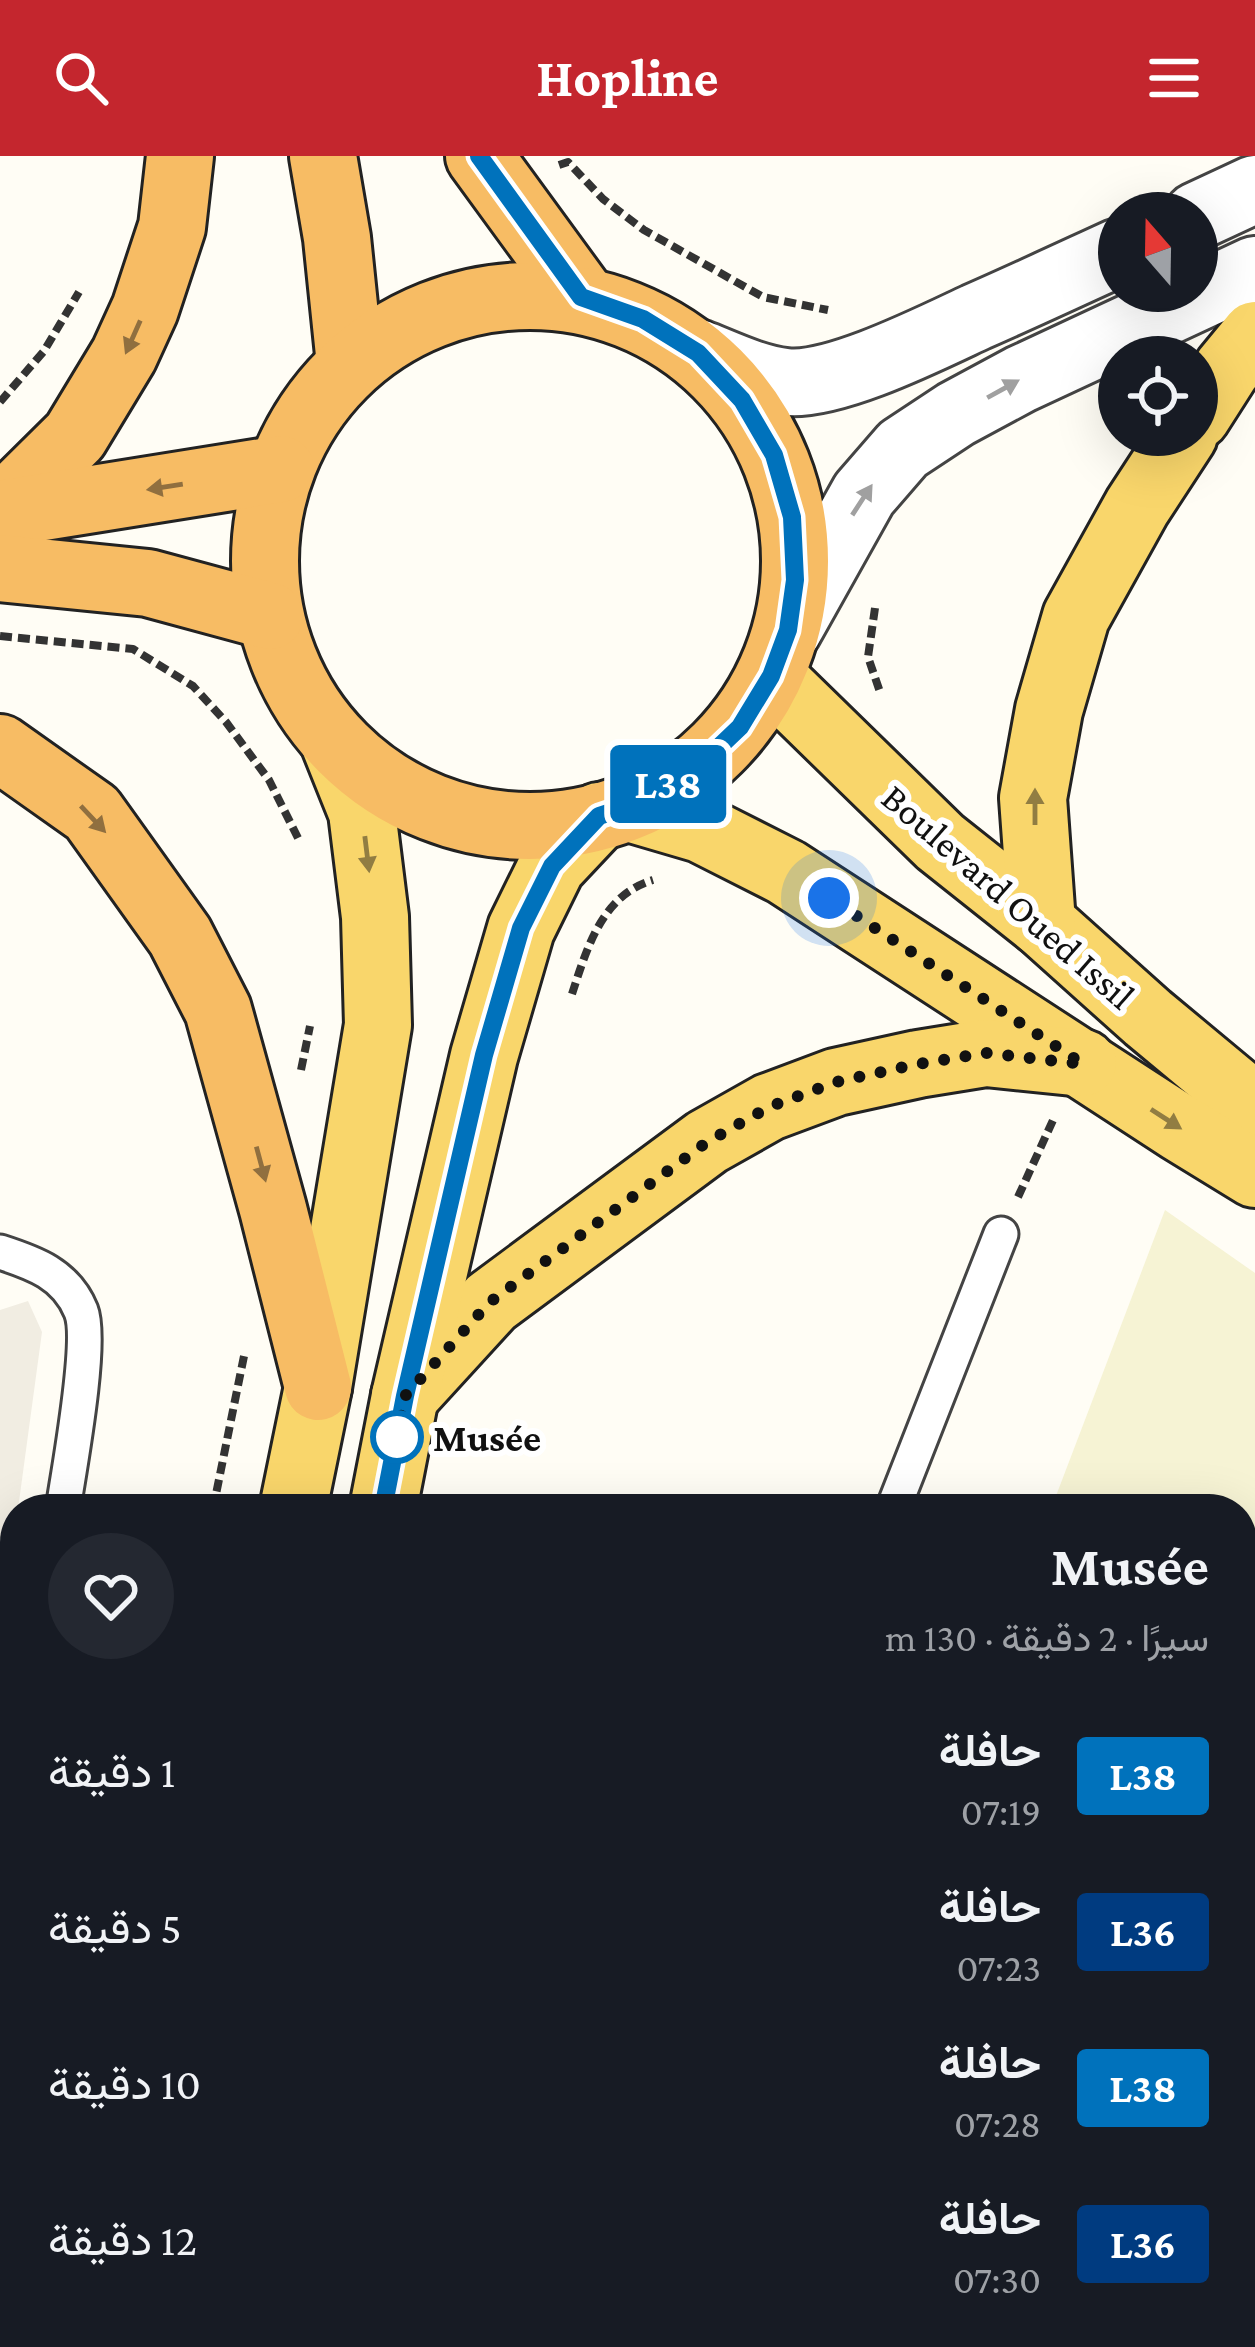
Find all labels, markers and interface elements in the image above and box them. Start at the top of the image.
icon: search [48,45,114,111]
icon: menu [1141,45,1207,111]
text: Hopline [536,48,719,108]
north arrow [1098,192,1218,312]
map controls [1098,192,1218,456]
one-way arrow [122,320,142,355]
button: locate [1098,336,1218,456]
one-way arrow [985,379,1020,400]
one-way arrow [146,478,184,497]
one-way arrow [850,483,872,516]
line badge: L38 [599,745,737,823]
text: L38 [634,760,702,807]
street label: Boulevard Oued Issil [874,775,1144,1018]
one-way arrow [1025,787,1045,825]
one-way arrow [78,804,106,833]
one-way arrow [357,835,376,873]
your location [799,868,859,928]
one-way arrow [1150,1107,1183,1130]
one-way arrow [252,1146,271,1183]
marker: Musée [372,1412,422,1462]
place label: Musée [433,1416,541,1459]
button: heart [48,1533,174,1659]
text: Musée [1051,1534,1209,1597]
text: سيرًا · 2 دقيقة · 130 m [885,1616,1209,1659]
text: حافلة [939,1726,1041,1776]
text: 1 دقيقة [48,1747,176,1797]
text: L38 [1109,1752,1177,1799]
text: 07:19 [961,1790,1041,1833]
text: حافلة [939,1882,1041,1932]
text: 5 دقيقة [48,1903,182,1953]
text: L36 [1110,1908,1176,1955]
text: 07:23 [956,1946,1041,1989]
text: حافلة [939,2038,1041,2088]
text: 10 دقيقة [48,2059,201,2109]
text: L38 [1109,2064,1177,2111]
text: 07:28 [954,2102,1041,2145]
text: حافلة [939,2194,1041,2244]
text: 12 دقيقة [48,2215,197,2265]
text: L36 [1110,2220,1176,2267]
text: 07:30 [953,2258,1041,2301]

